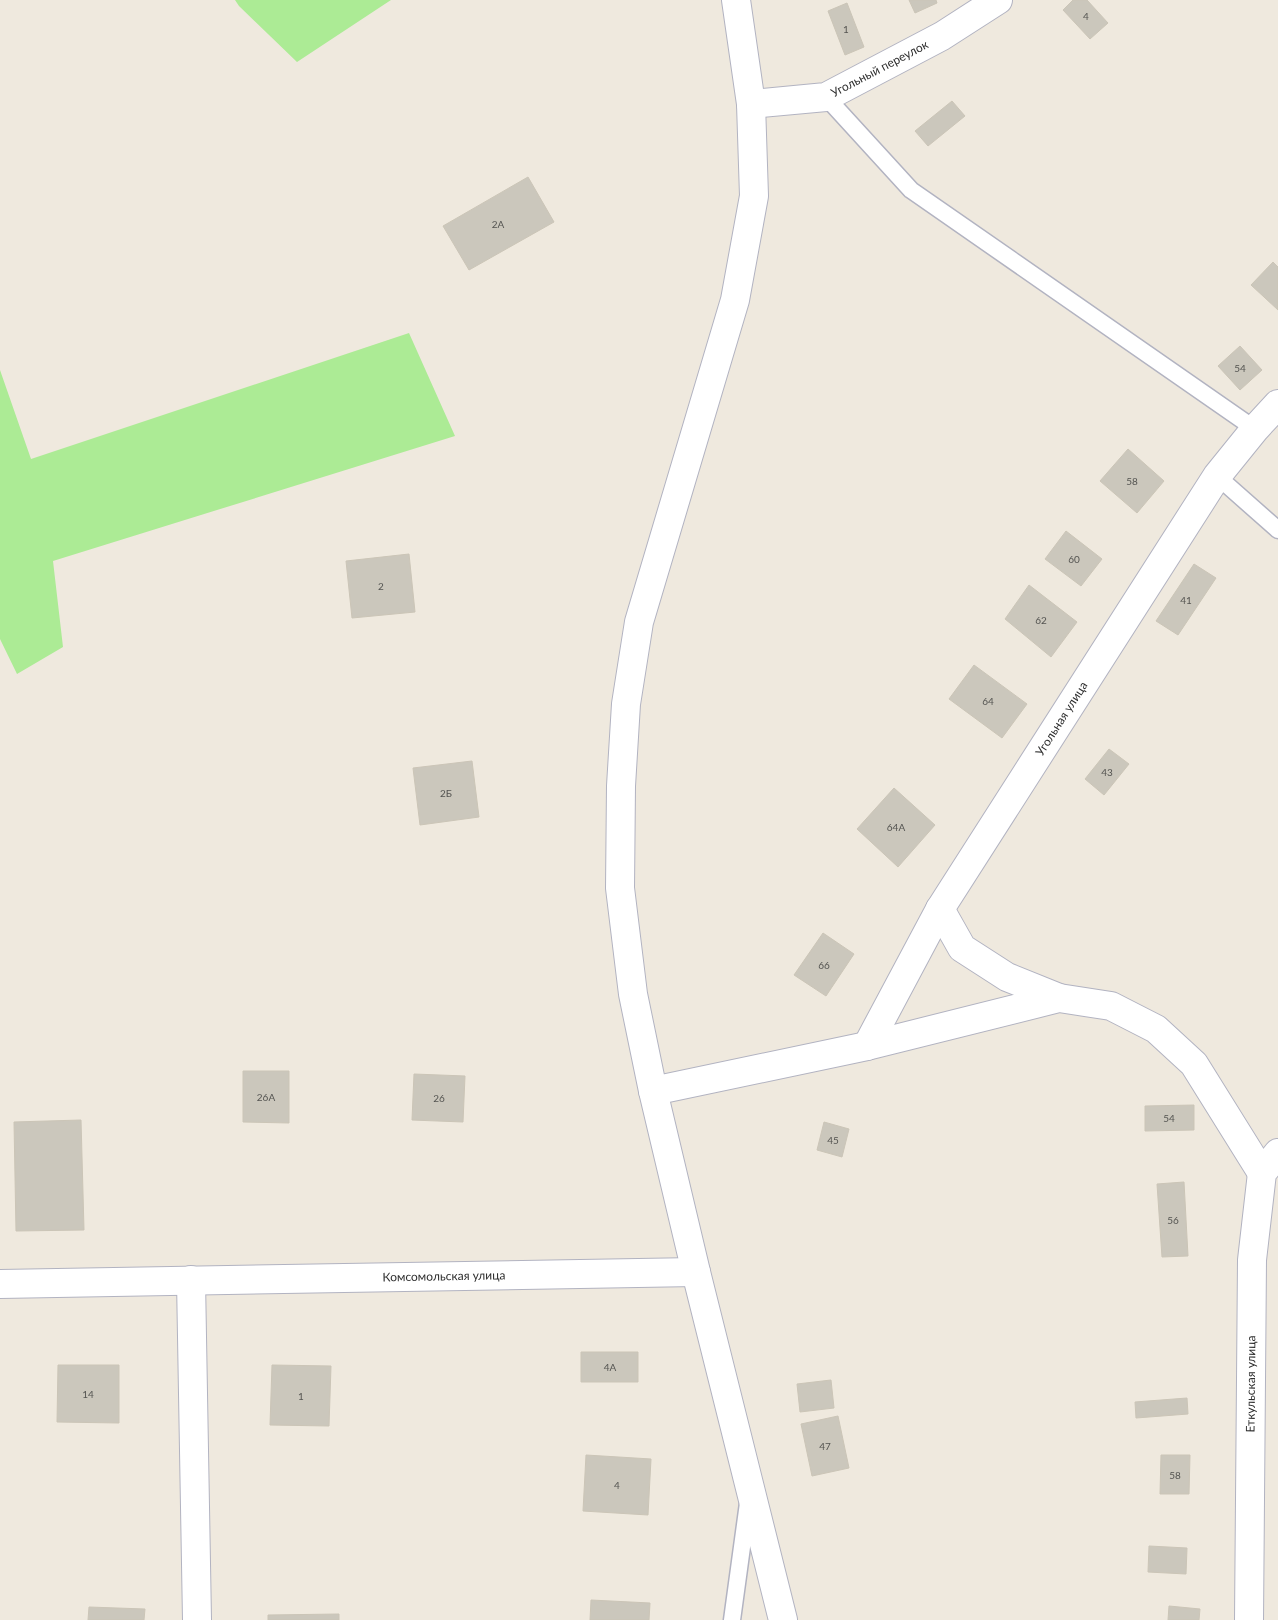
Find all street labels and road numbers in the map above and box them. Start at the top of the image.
street label: Угольный переулок [828,36,931,100]
street label: Угольная улица [1032,679,1091,759]
street label: Комсомольская улица [382,1267,506,1284]
street label: Еткульская улица [1243,1335,1258,1433]

